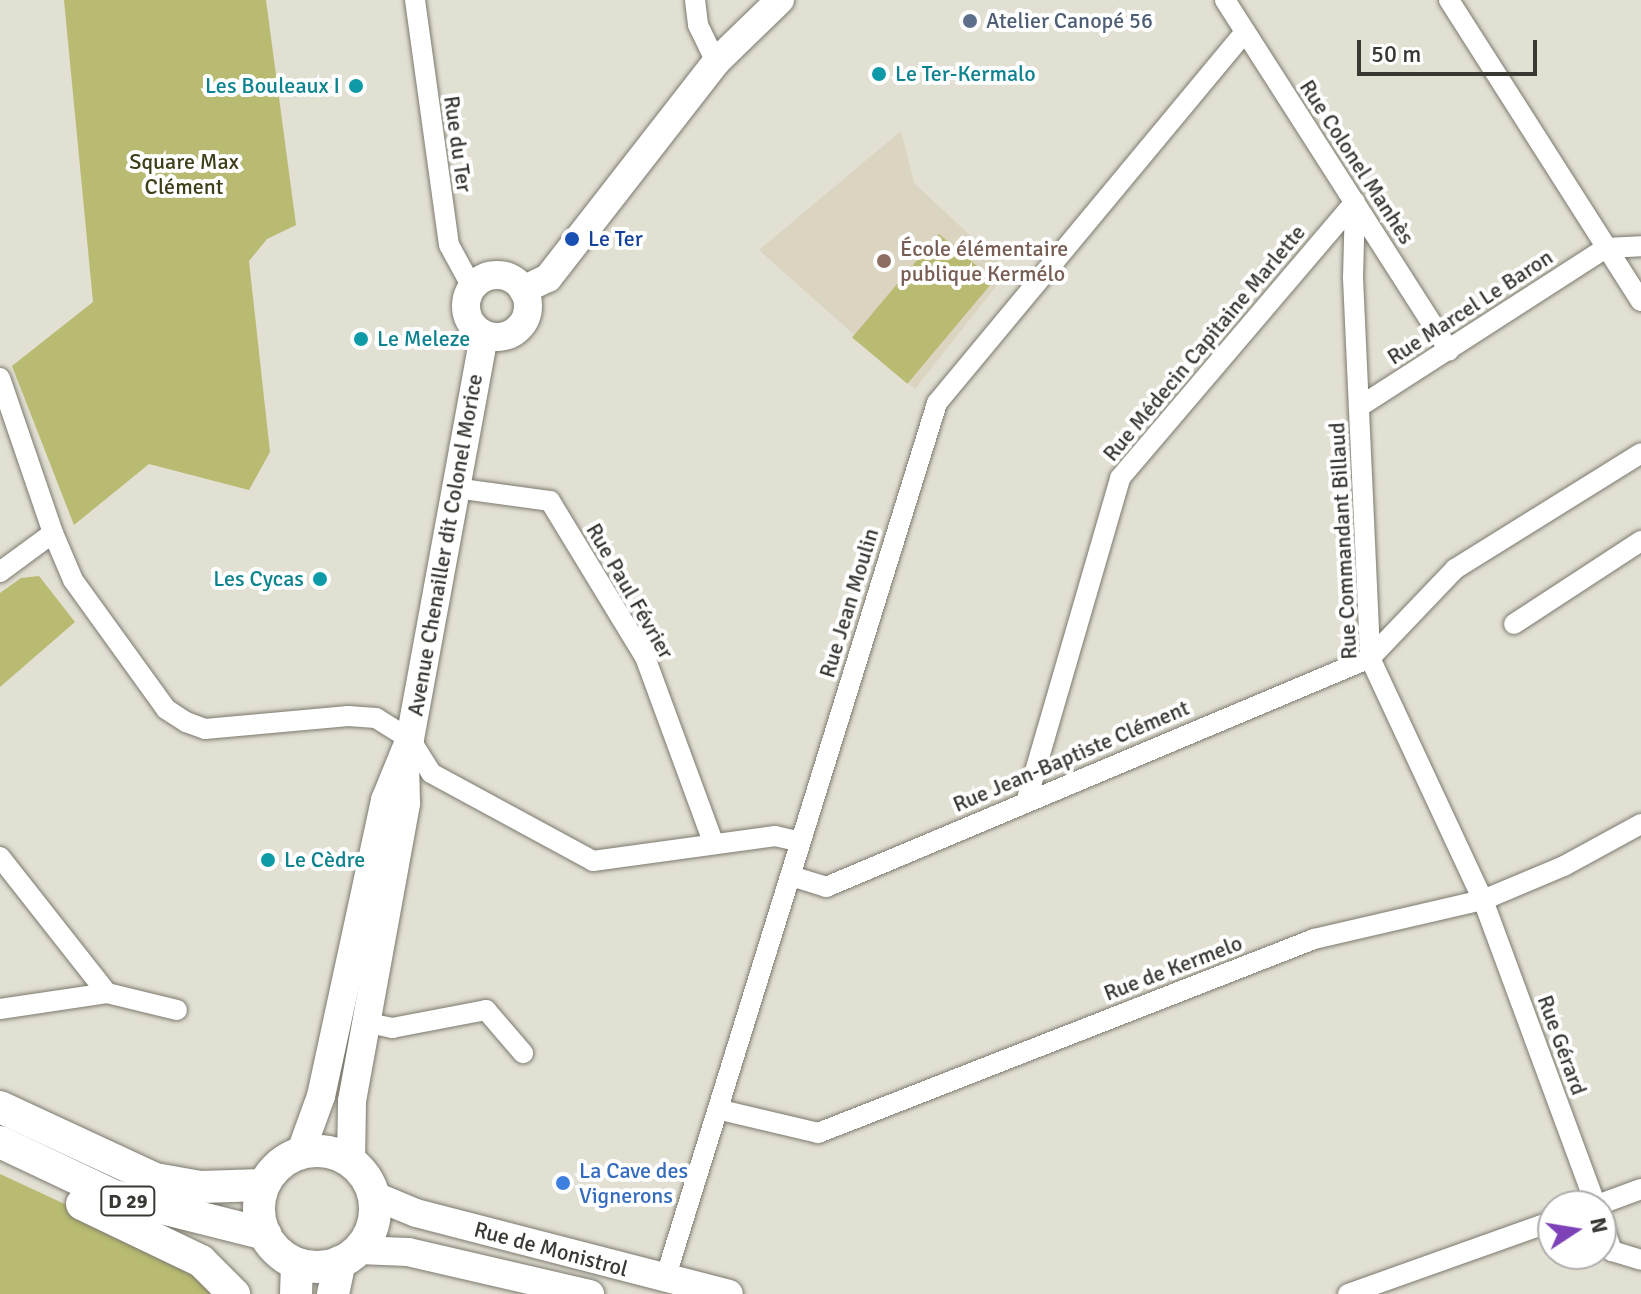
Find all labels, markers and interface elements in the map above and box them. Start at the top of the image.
place label: Atelier Canopé 56 [986,8,1153,34]
marker: Atelier Canopé 56 [961,12,979,30]
scale bar [1361,24,1541,74]
text: 50 m [1371,39,1421,69]
place label: Le Ter-Kermalo [895,61,1036,87]
marker: Le Ter-Kermalo [870,65,888,83]
place label: Les Bouleaux I [205,73,340,99]
street label: Rue Colonel Manhès [1294,75,1420,249]
marker: Les Bouleaux I [347,77,365,95]
street label: Rue du Ter [438,94,478,194]
park label: Square Max Clément [129,148,239,200]
street label: Rue Médecin Capitaine Marlette [1097,219,1311,467]
place label: Le Ter [588,226,643,252]
marker: Le Ter [563,230,581,248]
place label: École élémentaire publique Kermélo [900,235,1068,286]
street label: Rue Marcel Le Baron [1382,244,1558,370]
marker: École élémentaire publique Kermélo [875,252,893,270]
place label: Le Meleze [377,326,470,352]
marker: Le Meleze [352,330,370,348]
street label: Avenue Chenailler dit Colonel Morice [402,372,488,718]
street label: Rue Commandant Billaud [1324,422,1362,660]
street label: Rue Paul Février [581,518,679,664]
street label: Rue Jean Moulin [814,525,884,681]
place label: Les Cycas [213,566,304,592]
marker: Les Cycas [311,570,329,588]
street label: Rue Jean-Baptiste Clément [949,694,1193,818]
place label: Le Cèdre [284,847,365,873]
marker: Le Cèdre [259,851,277,869]
street label: Rue de Kermelo [1100,929,1246,1007]
street label: Rue Gérard [1532,991,1592,1099]
place label: La Cave des Vignerons [579,1157,688,1208]
marker: La Cave des Vignerons [554,1174,572,1192]
road number: D 29 [100,1185,156,1217]
north arrow [1537,1190,1617,1270]
text: N [1584,1215,1614,1236]
street label: Rue de Monistrol [471,1216,631,1282]

